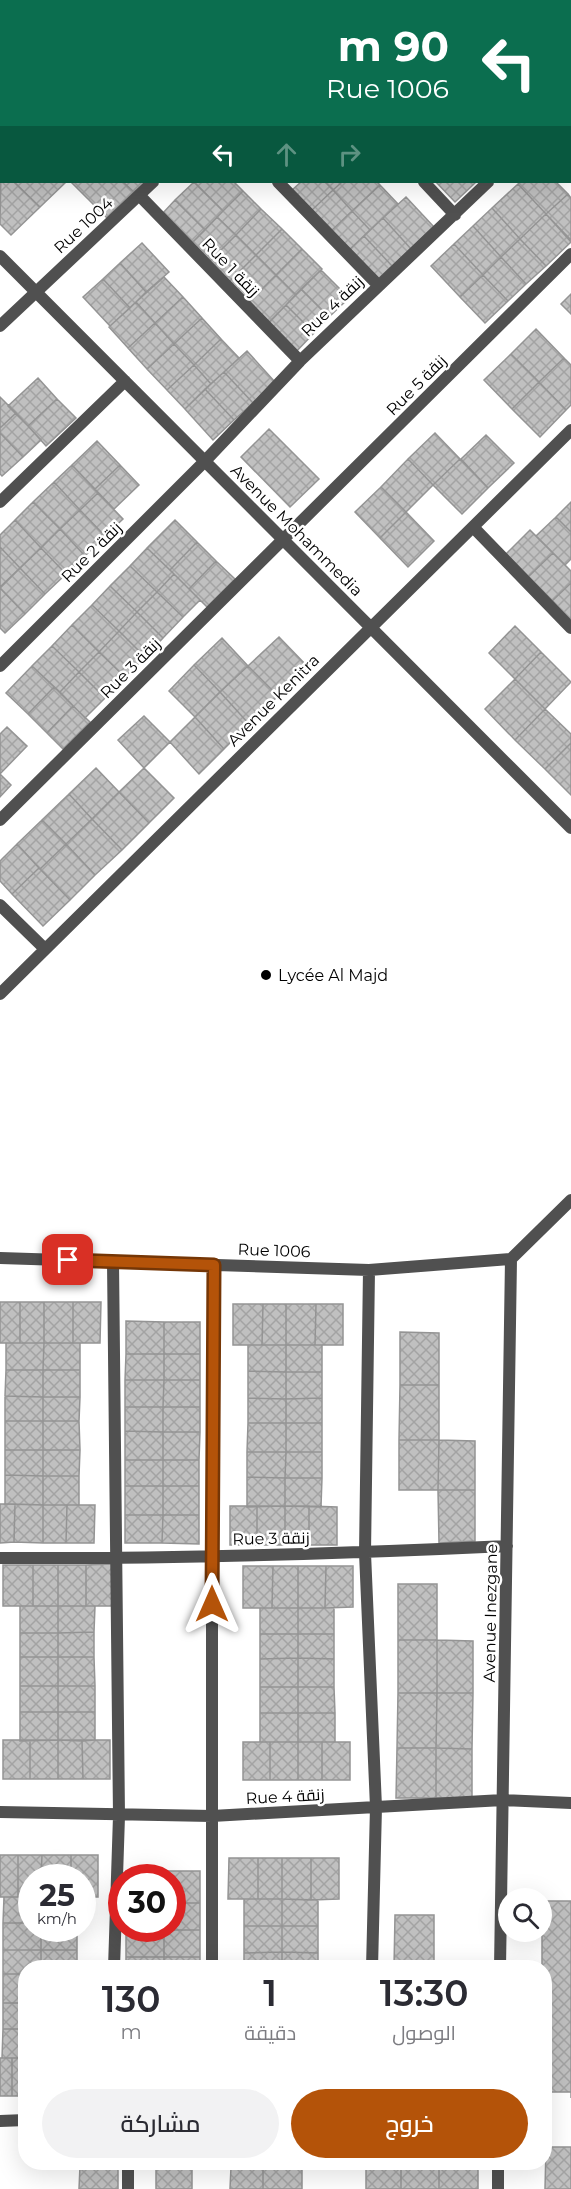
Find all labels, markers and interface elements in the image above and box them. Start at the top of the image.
text: 90 m [338,20,449,72]
icon: left [470,24,548,102]
text: Rue 1006 [326,72,449,105]
icon: left [207,138,240,171]
icon: ahead [270,138,303,171]
icon: right [333,138,366,171]
street label: Rue 1004 [50,193,117,257]
street label: Rue 1 زنقة [198,234,263,301]
street label: Rue 4 زنقة [297,272,367,341]
street label: Rue 5 زنقة [382,351,450,419]
street label: Avenue Mohammedia [227,461,366,600]
street label: Rue 2 زنقة [57,518,125,586]
street label: Rue 3 زنقة [96,634,164,702]
street label: Avenue Kenitra [224,651,323,750]
place label: Lycée Al Majd [278,966,388,985]
marker: Lycée Al Majd [259,968,273,982]
pin [42,1234,93,1285]
street label: Rue 1006 [237,1240,311,1261]
icon: arrive [51,1243,84,1276]
street label: Rue 3 زنقة [232,1528,310,1549]
street label: Avenue Inezgane [480,1543,501,1683]
position arrow [180,1572,244,1636]
street label: Rue 4 زنقة [245,1785,325,1808]
speed limit sign: 30 [108,1864,186,1942]
text: 25 [39,1877,75,1914]
map controls [498,1888,552,1942]
button: search [498,1888,552,1942]
text: km/h [37,1909,77,1928]
text: 1 [263,1971,277,2015]
text: 13:30 [380,1971,468,2015]
text: 130 [102,1977,161,2021]
text: m [120,2020,142,2044]
text: دقيقة [244,2021,296,2045]
text: الوصول [392,2021,456,2045]
button: مشاركة [42,2089,279,2158]
button: خروج [291,2089,528,2158]

